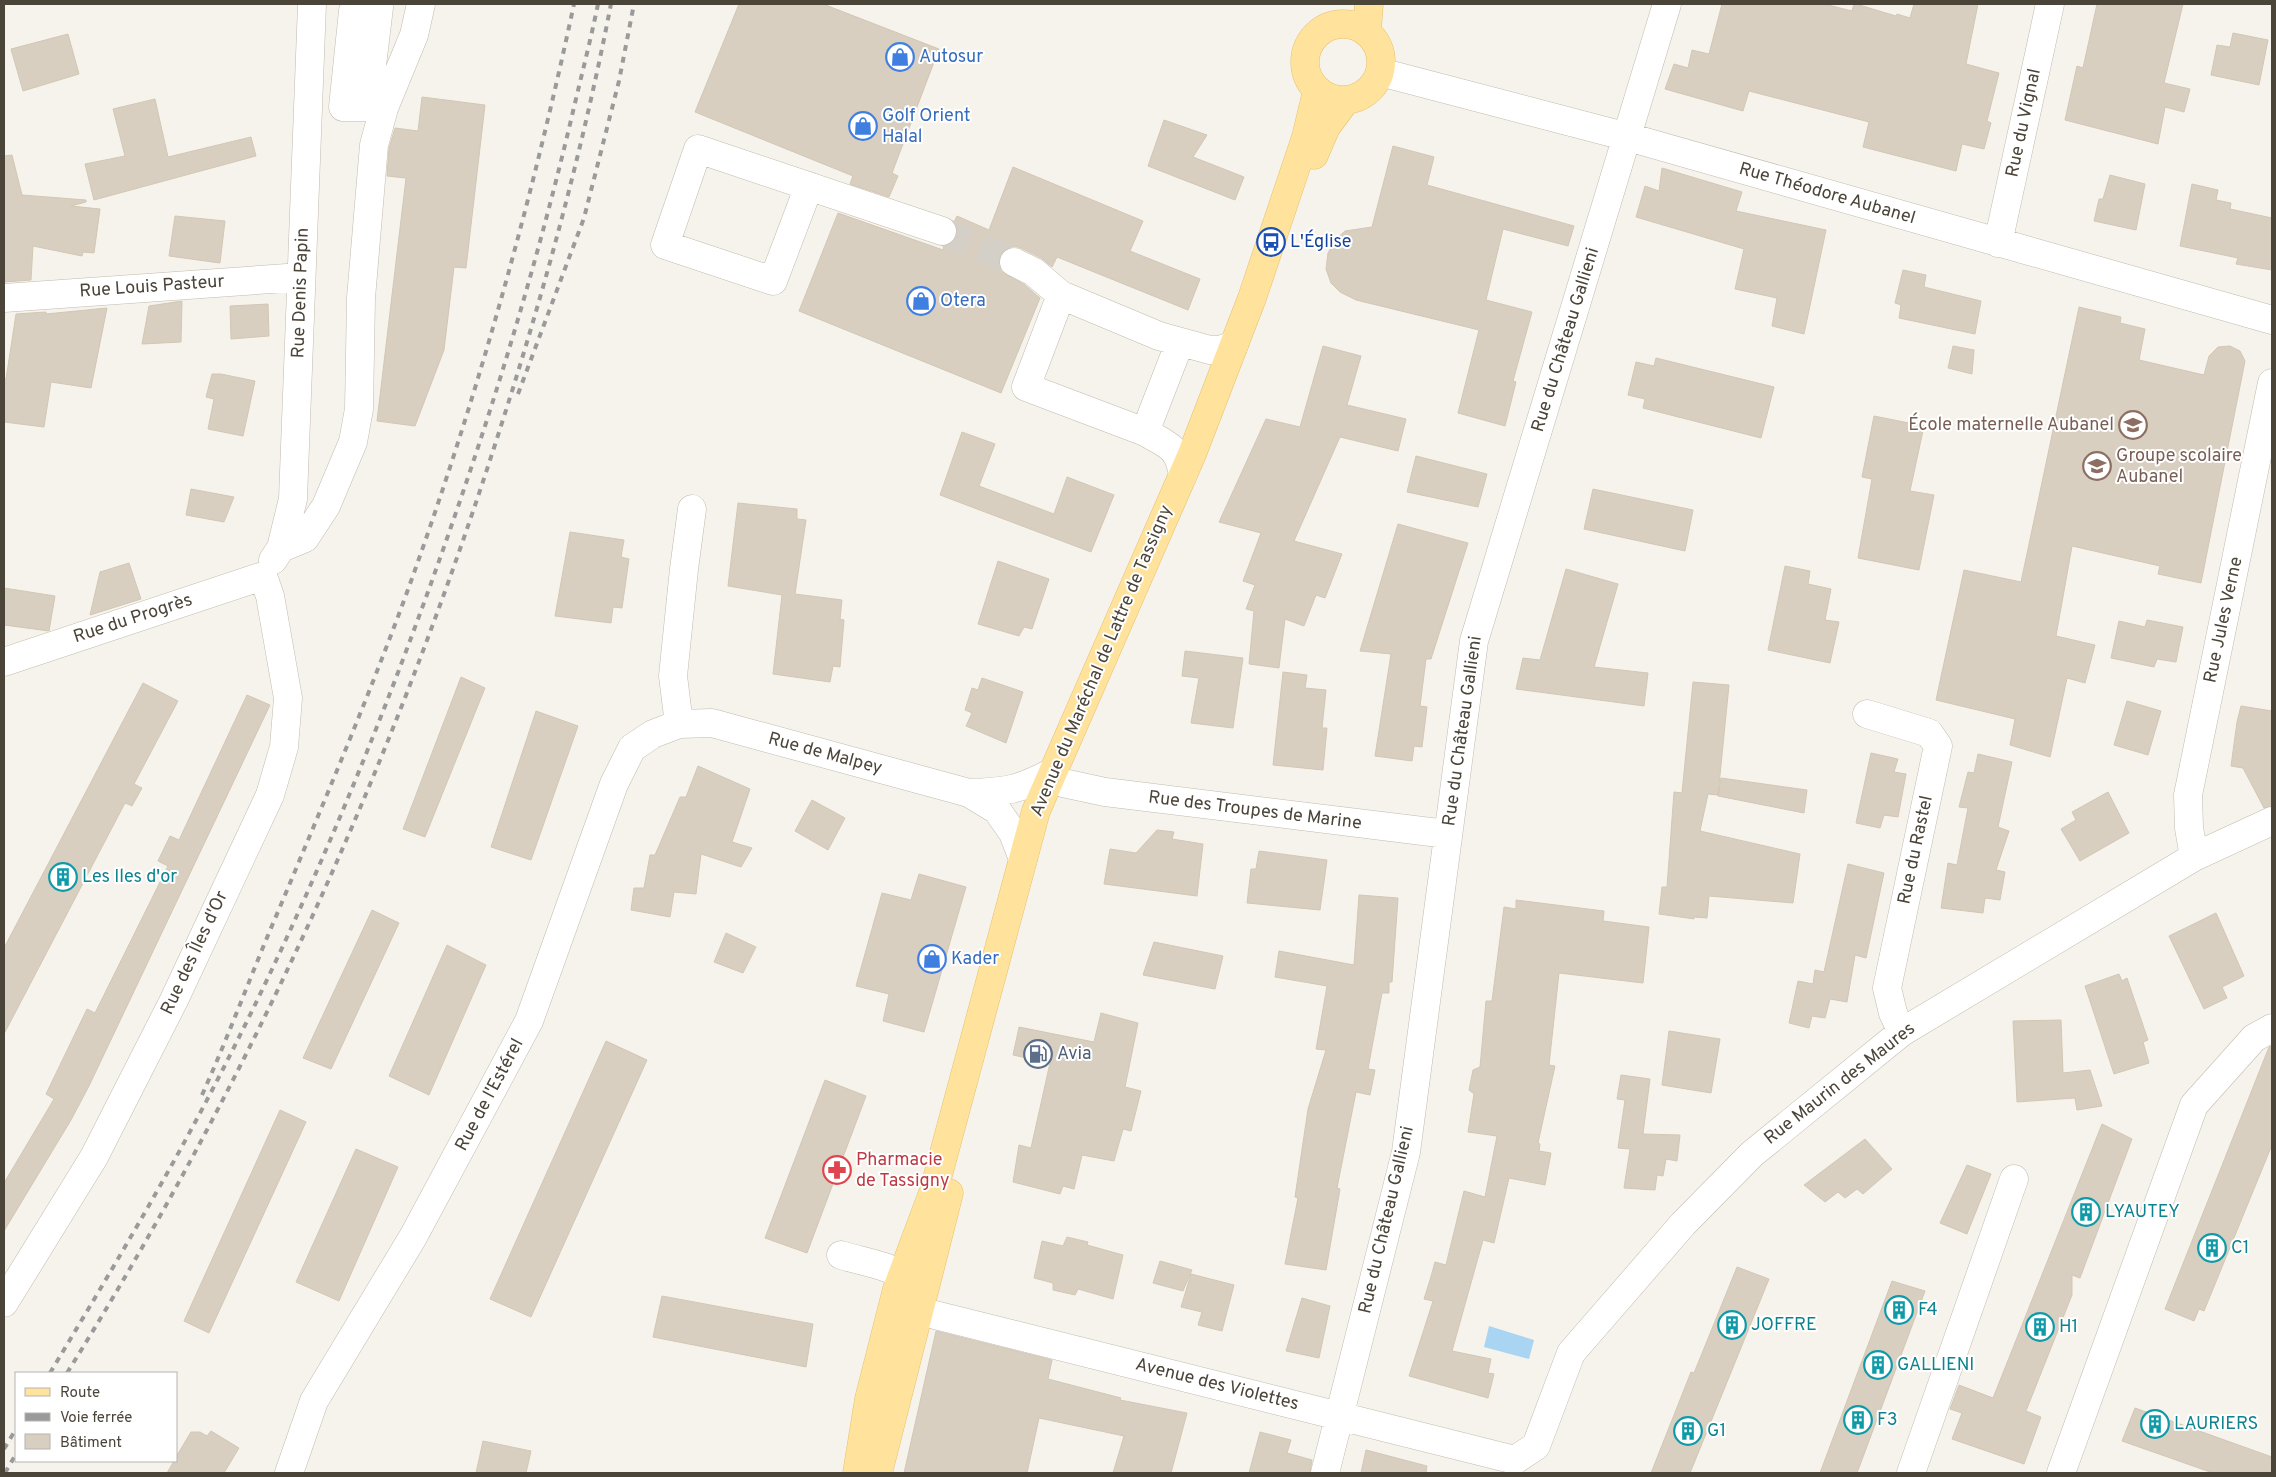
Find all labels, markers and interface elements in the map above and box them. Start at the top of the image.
shop icon: Autosur [885,42,915,72]
place label: Autosur [919,46,983,69]
street label: Rue du Vignal [2001,67,2047,179]
place label: Golf Orient Halal [882,105,971,149]
shop icon: Golf Orient Halal [848,111,878,141]
street label: Rue Théodore Aubanel [1736,158,1918,230]
street label: Rue Denis Papin [287,227,315,359]
bus stop icon: L'Église [1256,227,1286,257]
place label: L'Église [1290,229,1351,254]
street label: Rue du Château Gallieni [1527,245,1605,435]
street label: Rue Louis Pasteur [79,270,225,304]
shop icon: Otera [906,286,936,316]
place label: Otera [940,290,986,313]
school or university icon: École maternelle Aubanel [2118,410,2148,440]
place label: École maternelle Aubanel [1908,412,2114,437]
place label: Groupe scolaire Aubanel [2116,445,2242,489]
school or university icon: Groupe scolaire Aubanel [2082,451,2112,481]
street label: Avenue du Maréchal de Lattre de Tassigny [1026,502,1178,820]
street label: Rue Jules Verne [2199,555,2249,685]
street label: Rue du Progrès [71,589,195,649]
street label: Rue du Château Gallieni [1438,634,1488,828]
street label: Rue de Malpey [765,728,885,780]
street label: Rue des Troupes de Marine [1147,786,1363,836]
street label: Rue du Rastel [1893,793,1939,907]
building icon: Les Iles d'or [48,862,78,892]
place label: Les Iles d'or [82,866,177,889]
street label: Rue des Îles d'Or [154,887,234,1019]
shop icon: Kader [917,944,947,974]
place label: Kader [951,948,999,971]
street label: Rue Maurin des Maures [1760,1018,1920,1150]
street label: Rue de l'Estérel [451,1035,529,1155]
fuel station icon: Avia [1023,1039,1053,1069]
place label: Avia [1057,1043,1092,1066]
street label: Rue du Château Gallieni [1354,1124,1420,1316]
place label: Pharmacie de Tassigny [856,1149,949,1193]
pharmacy icon: Pharmacie de Tassigny [822,1155,852,1185]
building icon: LYAUTEY [2071,1197,2101,1227]
place label: LYAUTEY [2105,1201,2180,1224]
building icon: C1 [2197,1233,2227,1263]
place label: C1 [2231,1237,2249,1260]
building icon: F4 [1884,1295,1914,1325]
place label: F4 [1918,1299,1938,1322]
building icon: JOFFRE [1717,1310,1747,1340]
building icon: H1 [2025,1312,2055,1342]
place label: JOFFRE [1751,1314,1817,1337]
place label: H1 [2059,1316,2078,1339]
building icon: GALLIENI [1863,1350,1893,1380]
street label: Avenue des Violettes [1133,1354,1301,1416]
place label: GALLIENI [1897,1354,1974,1377]
legend [15,1372,178,1462]
text: Route [60,1384,100,1403]
building icon: F3 [1843,1405,1873,1435]
text: Voie ferrée [60,1409,132,1428]
place label: F3 [1877,1409,1898,1432]
building icon: LAURIERS [2140,1409,2170,1439]
place label: LAURIERS [2174,1413,2258,1436]
building icon: G1 [1673,1416,1703,1446]
place label: G1 [1707,1420,1726,1443]
text: Bâtiment [60,1434,122,1453]

